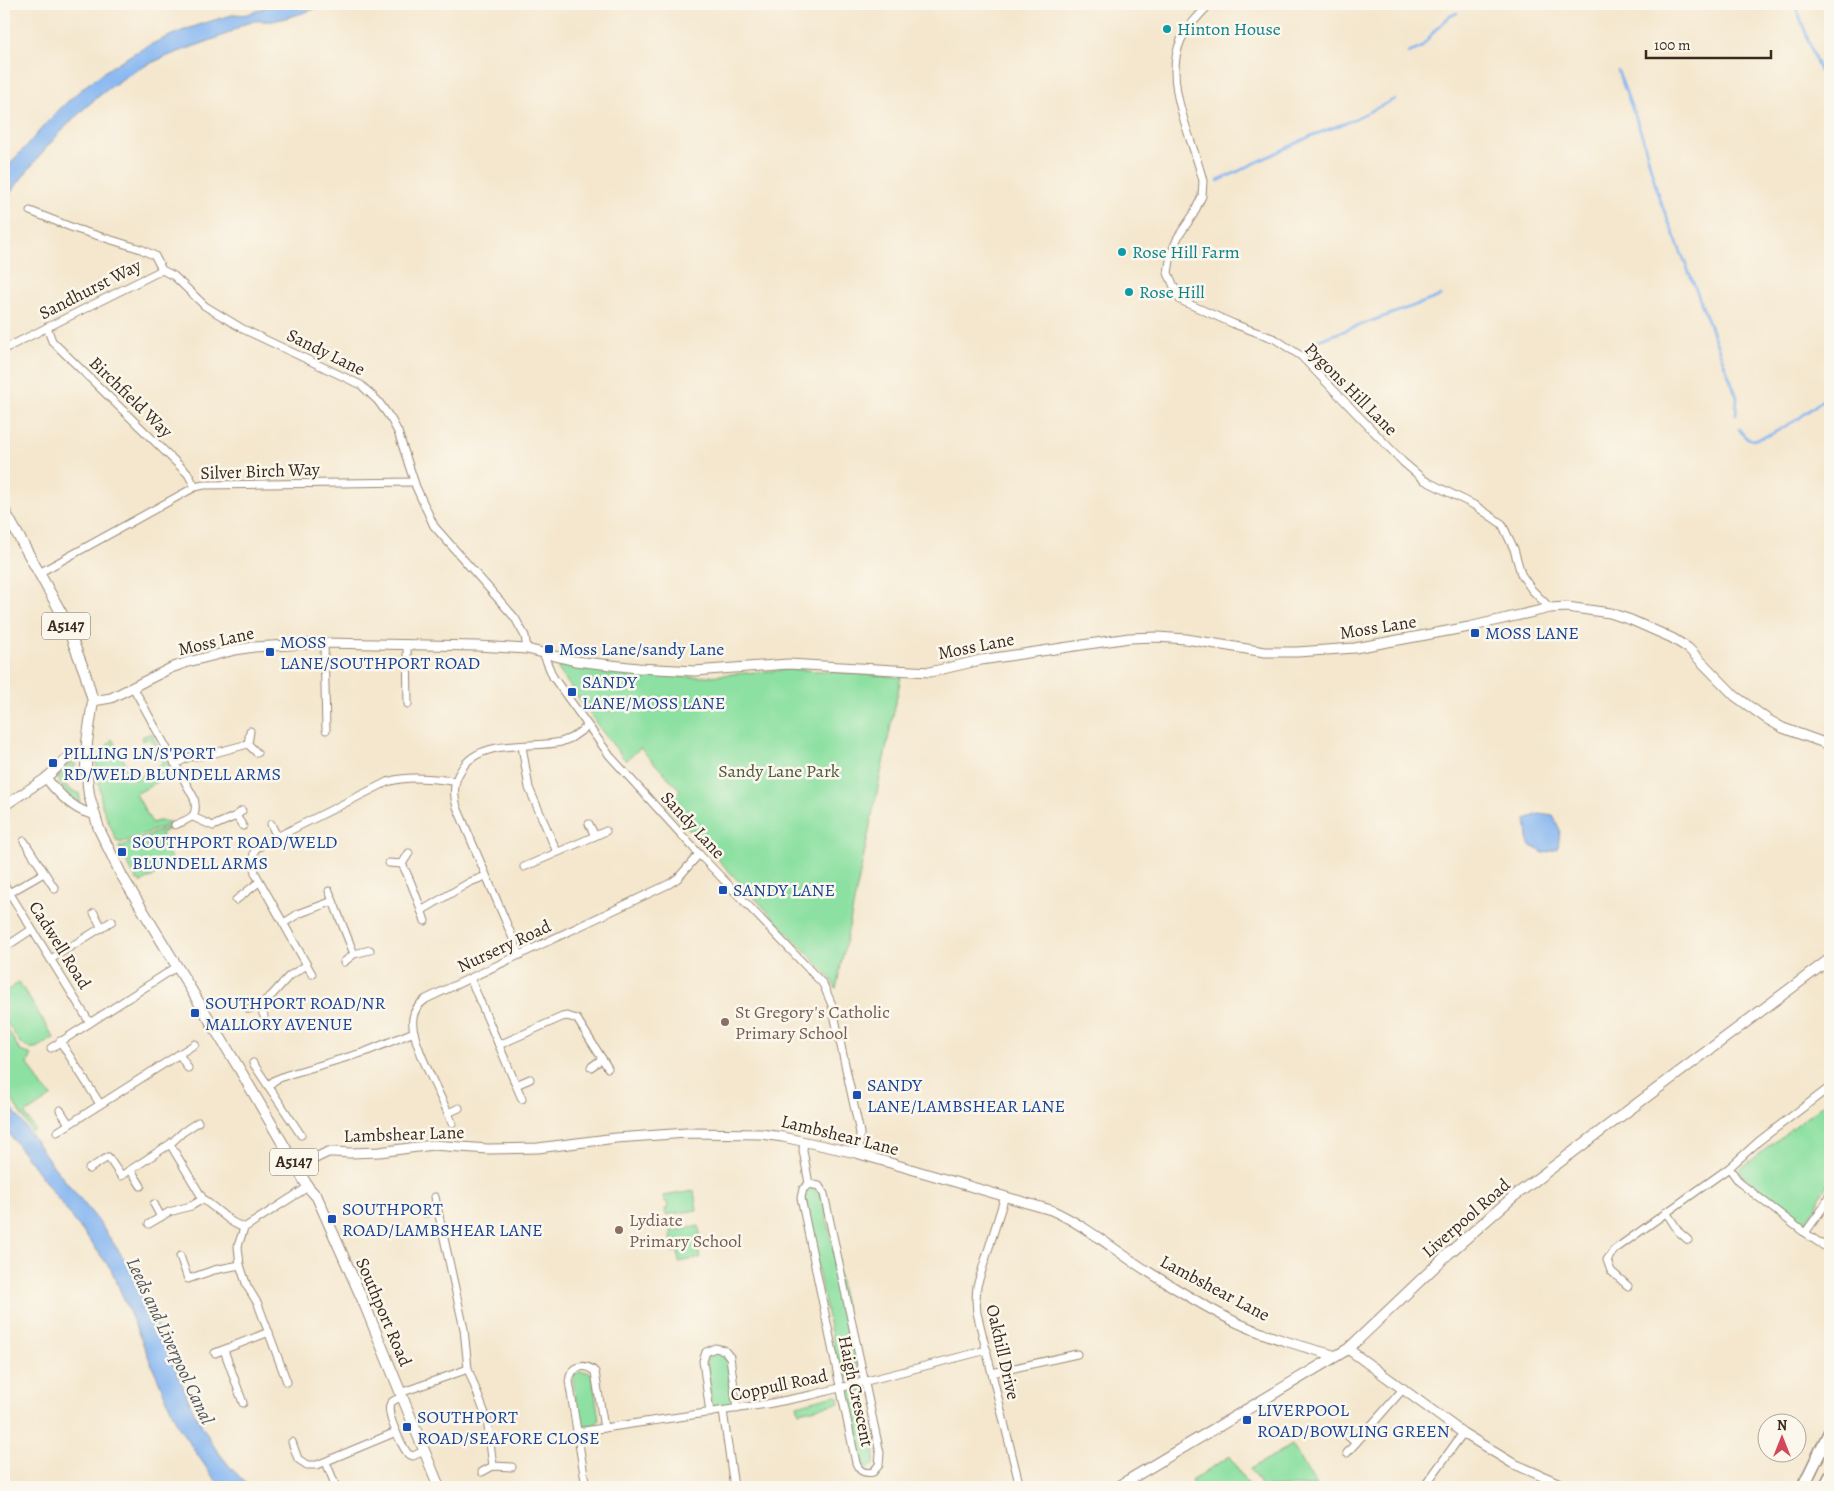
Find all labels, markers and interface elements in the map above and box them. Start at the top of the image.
place label: Hinton House [1177,17,1281,41]
marker: Hinton House [1161,23,1173,35]
scale bar [1646,28,1772,60]
text: 100 m [1654,35,1691,55]
place label: Rose Hill Farm [1132,240,1240,264]
marker: Rose Hill Farm [1116,246,1128,258]
street label: Sandhurst Way [35,253,146,325]
place label: Rose Hill [1139,280,1205,304]
marker: Rose Hill [1123,286,1135,298]
street label: Sandy Lane [283,323,369,381]
street label: Pygons Hill Lane [1299,337,1403,441]
street label: Birchfield Way [84,351,179,444]
street label: Silver Birch Way [200,457,321,485]
street label: Moss Lane [1338,609,1418,645]
road number: A5147 [42,612,90,640]
street label: Moss Lane [176,621,256,661]
place label: MOSS LANE [1485,621,1579,645]
street label: Moss Lane [936,627,1016,665]
marker: MOSS LANE [1469,627,1481,639]
place label: MOSS LANE/SOUTHPORT ROAD [280,630,480,675]
place label: Moss Lane/sandy Lane [559,637,724,661]
marker: Moss Lane/sandy Lane [543,643,555,655]
marker: MOSS LANE/SOUTHPORT ROAD [264,646,276,658]
place label: SANDY LANE/MOSS LANE [582,670,725,715]
marker: SANDY LANE/MOSS LANE [566,686,578,698]
place label: PILLING LN/S'PORT RD/WELD BLUNDELL ARMS [63,741,281,786]
marker: PILLING LN/S'PORT RD/WELD BLUNDELL ARMS [47,757,59,769]
park label: Sandy Lane Park [718,759,840,783]
street label: Sandy Lane [656,786,730,864]
place label: SOUTHPORT ROAD/WELD BLUNDELL ARMS [132,830,337,875]
marker: SOUTHPORT ROAD/WELD BLUNDELL ARMS [116,846,128,858]
place label: SANDY LANE [733,878,835,902]
marker: SANDY LANE [717,884,729,896]
street label: Cadwell Road [23,896,97,994]
street label: Nursery Road [453,914,555,978]
place label: SOUTHPORT ROAD/NR MALLORY AVENUE [205,991,386,1036]
place label: St Gregory's Catholic Primary School [735,1000,890,1045]
marker: SOUTHPORT ROAD/NR MALLORY AVENUE [189,1007,201,1019]
marker: St Gregory's Catholic Primary School [719,1016,731,1028]
place label: SANDY LANE/LAMBSHEAR LANE [867,1073,1065,1118]
marker: SANDY LANE/LAMBSHEAR LANE [851,1089,863,1101]
street label: Lambshear Lane [778,1109,902,1161]
street label: Lambshear Lane [343,1120,465,1148]
road number: A5147 [270,1148,318,1176]
street label: Liverpool Road [1417,1173,1516,1263]
place label: SOUTHPORT ROAD/LAMBSHEAR LANE [342,1197,543,1242]
place label: Lydiate Primary School [629,1208,742,1253]
marker: SOUTHPORT ROAD/LAMBSHEAR LANE [326,1213,338,1225]
marker: Lydiate Primary School [613,1224,625,1236]
street label: Lambshear Lane [1156,1249,1274,1327]
water label: Leeds and Liverpool Canal [120,1253,220,1429]
street label: Southport Road [350,1254,418,1370]
street label: Oakhill Drive [980,1302,1026,1402]
street label: Haigh Crescent [833,1333,879,1449]
street label: Coppull Road [728,1363,830,1407]
place label: LIVERPOOL ROAD/BOWLING GREEN [1257,1398,1450,1443]
place label: SOUTHPORT ROAD/SEAFORE CLOSE [417,1405,600,1450]
marker: LIVERPOOL ROAD/BOWLING GREEN [1241,1414,1253,1426]
north arrow [1756,1414,1806,1464]
text: N [1777,1416,1787,1435]
marker: SOUTHPORT ROAD/SEAFORE CLOSE [401,1421,413,1433]

